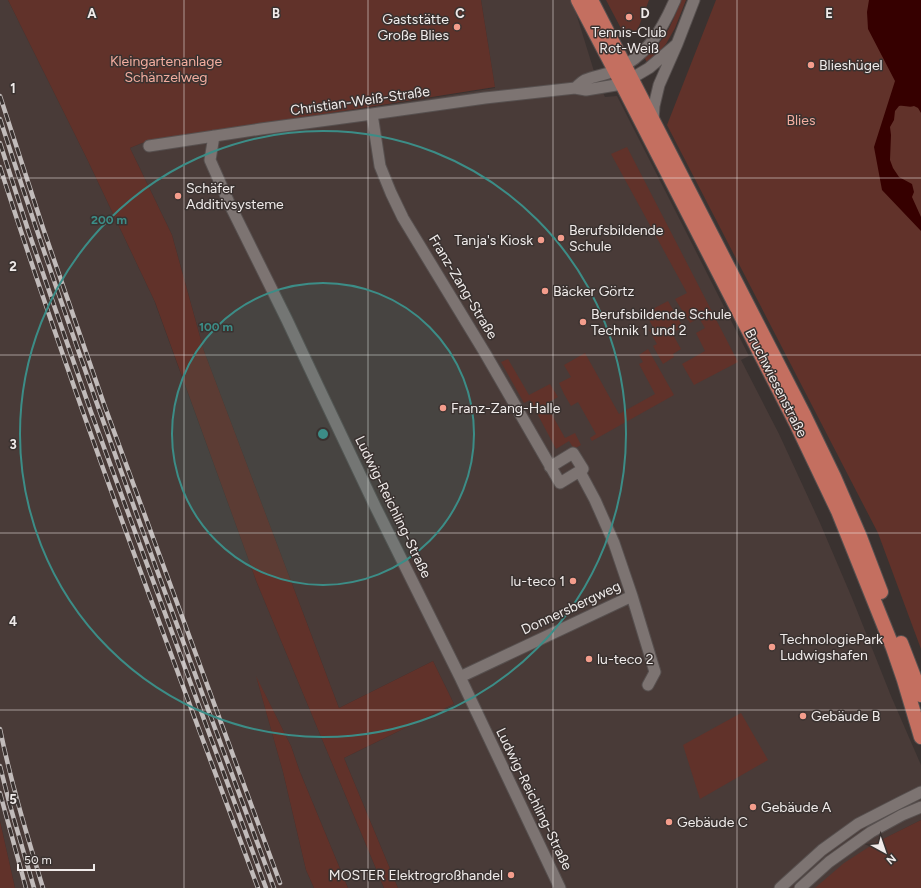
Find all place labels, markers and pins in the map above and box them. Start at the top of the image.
place label: Gaststätte Große Blies [377,11,449,44]
marker: Tennis-Club Rot-Weiß [624,12,634,22]
marker: Gaststätte Große Blies [452,22,462,32]
place label: Tennis-Club Rot-Weiß [592,24,666,57]
place label: Blieshügel [819,57,883,74]
marker: Blieshügel [806,60,816,70]
place label: Schäfer Additivsysteme [186,180,284,213]
marker: Schäfer Additivsysteme [173,191,183,201]
place label: Berufsbildende Schule [569,222,664,255]
place label: Tanja's Kiosk [454,232,533,249]
marker: Berufsbildende Schule [556,233,566,243]
marker: Tanja's Kiosk [536,235,546,245]
place label: Bäcker Görtz [553,283,635,300]
marker: Bäcker Görtz [540,286,550,296]
place label: Berufsbildende Schule Technik 1 und 2 [591,306,732,339]
marker: Berufsbildende Schule Technik 1 und 2 [578,317,588,327]
place label: Franz-Zang-Halle [451,400,561,417]
marker: Franz-Zang-Halle [438,403,448,413]
centre of rings [316,427,330,441]
place label: lu-teco 1 [510,573,565,590]
marker: lu-teco 1 [568,576,578,586]
place label: TechnologiePark Ludwigshafen [780,631,883,664]
marker: TechnologiePark Ludwigshafen [767,642,777,652]
place label: lu-teco 2 [597,651,654,668]
marker: lu-teco 2 [584,654,594,664]
place label: Gebäude B [811,708,880,725]
marker: Gebäude B [798,711,808,721]
place label: Gebäude A [761,799,832,816]
marker: Gebäude A [748,802,758,812]
place label: Gebäude C [677,814,748,831]
marker: Gebäude C [664,817,674,827]
place label: MOSTER Elektrogroßhandel [329,867,503,884]
marker: MOSTER Elektrogroßhandel [506,870,516,880]

